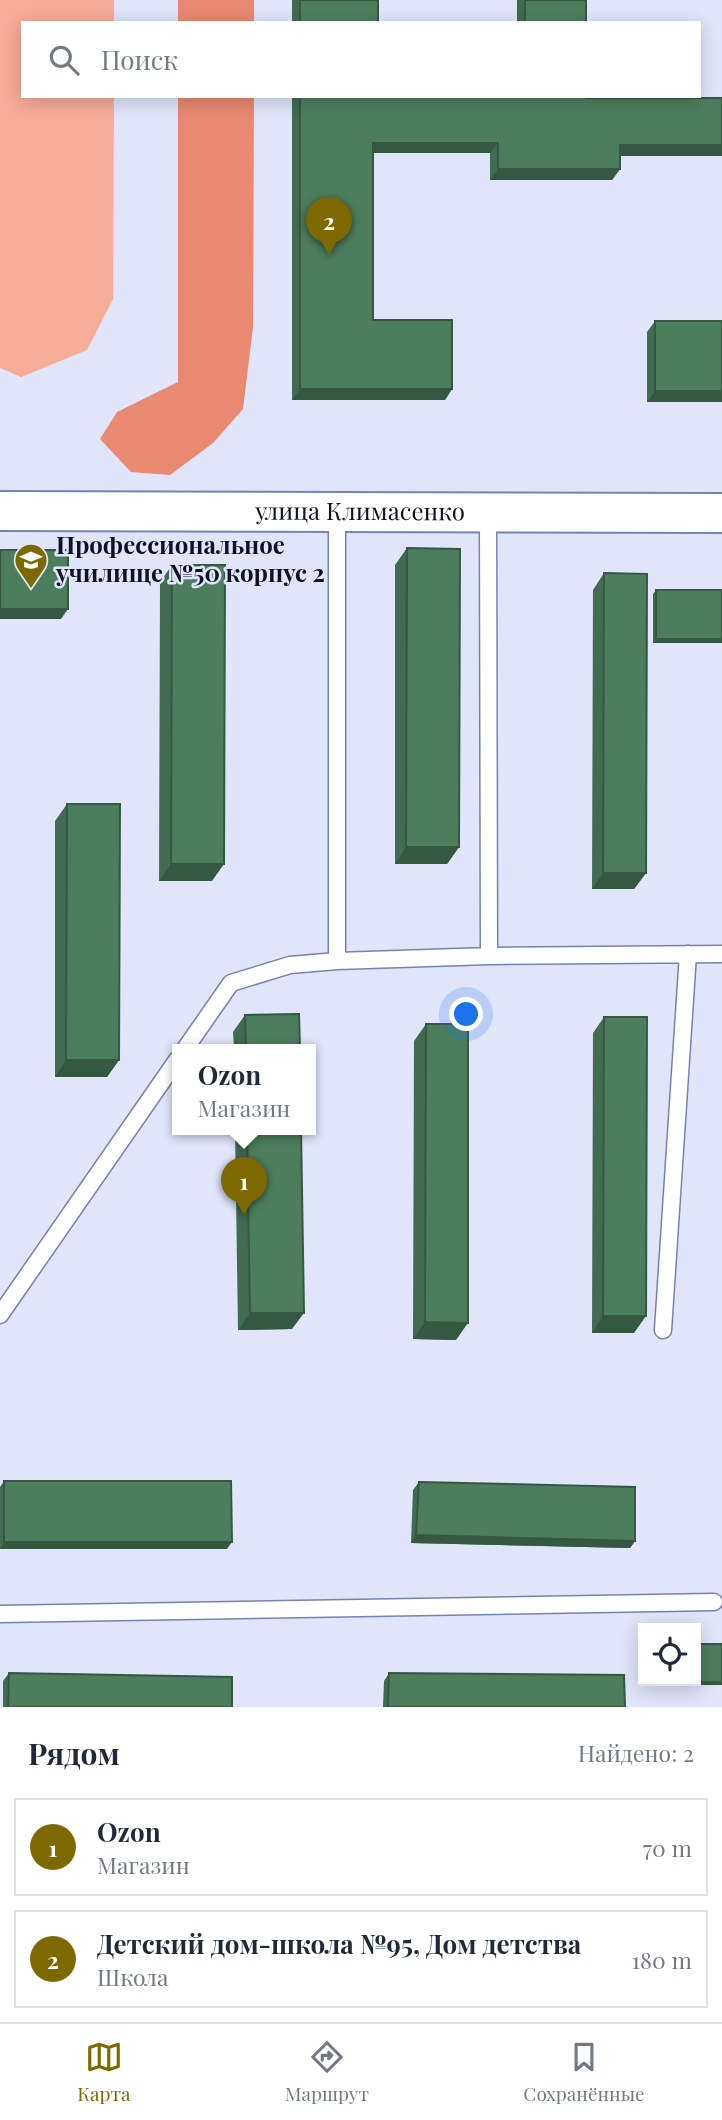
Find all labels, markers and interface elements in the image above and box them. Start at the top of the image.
search box [21,21,701,98]
icon: search [45,41,83,79]
text: Поиск [101,42,178,77]
pin: 2 [306,197,352,255]
street label: улица Климасенко [254,494,465,526]
place label: Профессиональное училище №50 корпус 2 [55,528,325,588]
school or university icon: Профессиональное училище №50 корпус 2 [12,541,50,590]
your location [449,997,483,1031]
popup [172,1044,316,1135]
text: Ozon [198,1057,261,1092]
text: Магазин [198,1092,290,1123]
pin: 1 [221,1157,267,1215]
map controls [638,1623,701,1686]
button: locate [638,1623,701,1686]
text: Рядом [28,1733,120,1773]
text: Найдено: 2 [578,1737,694,1768]
text: Ozon [97,1814,161,1849]
text: 1 [49,1832,57,1863]
text: 70 m [643,1832,692,1863]
text: Магазин [97,1849,190,1880]
text: Детский дом-школа №95, Дом детства [97,1926,581,1961]
text: 2 [47,1944,59,1975]
text: 180 m [632,1944,692,1975]
text: Школа [97,1961,168,1992]
tab: Карта [77,2038,131,2106]
tab: Маршрут [285,2038,369,2106]
tab: Сохранённые [523,2038,645,2106]

